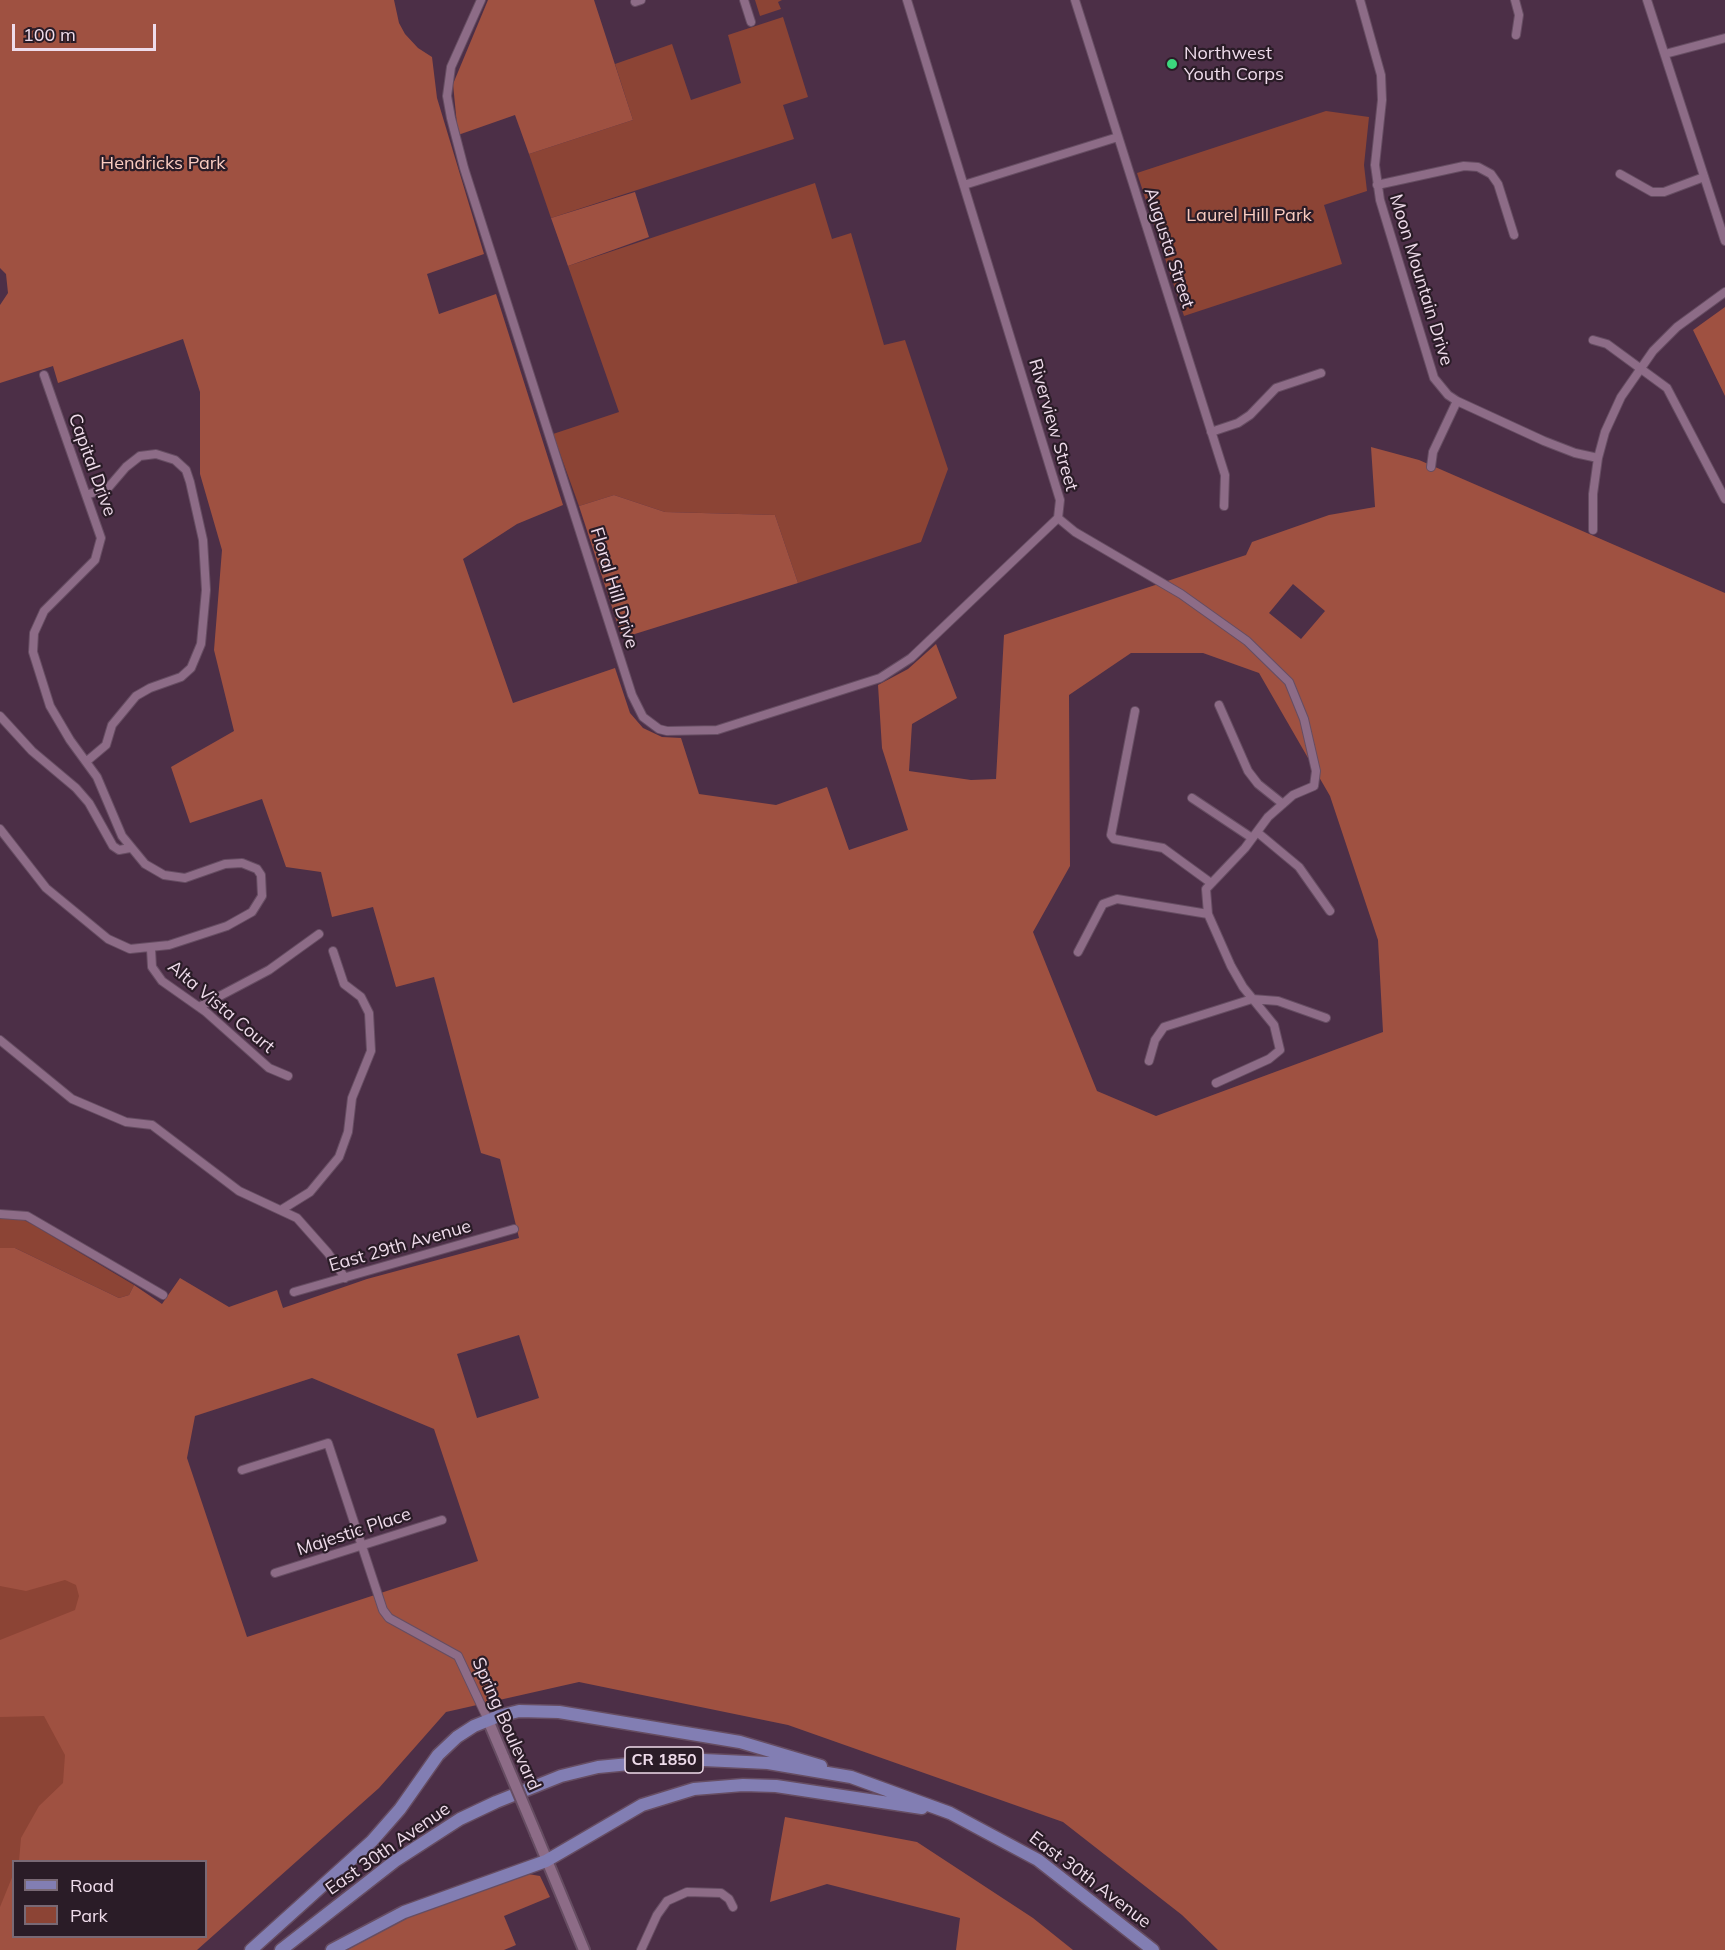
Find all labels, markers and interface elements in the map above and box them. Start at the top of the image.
scale bar [15,12,159,50]
text: 100 m [23,23,76,46]
place label: Northwest Youth Corps [1184,43,1284,86]
marker: Northwest Youth Corps [1165,57,1179,71]
park label: Hendricks Park [100,153,226,175]
street label: Augusta Street [1139,185,1199,311]
street label: Moon Mountain Drive [1385,192,1457,368]
park label: Laurel Hill Park [1186,205,1312,227]
street label: Riverview Street [1024,356,1082,494]
street label: Capital Drive [63,411,121,519]
street label: Floral Hill Drive [585,525,643,651]
street label: Alta Vista Court [163,956,279,1058]
street label: East 29th Avenue [326,1215,474,1277]
street label: Majestic Place [294,1503,414,1561]
street label: Spring Boulevard [467,1654,545,1794]
road number: CR 1850 [625,1747,703,1773]
street label: East 30th Avenue [322,1798,454,1900]
street label: East 30th Avenue [1025,1827,1155,1933]
legend [12,1860,207,1938]
text: Road [70,1874,114,1897]
text: Park [70,1904,108,1927]

